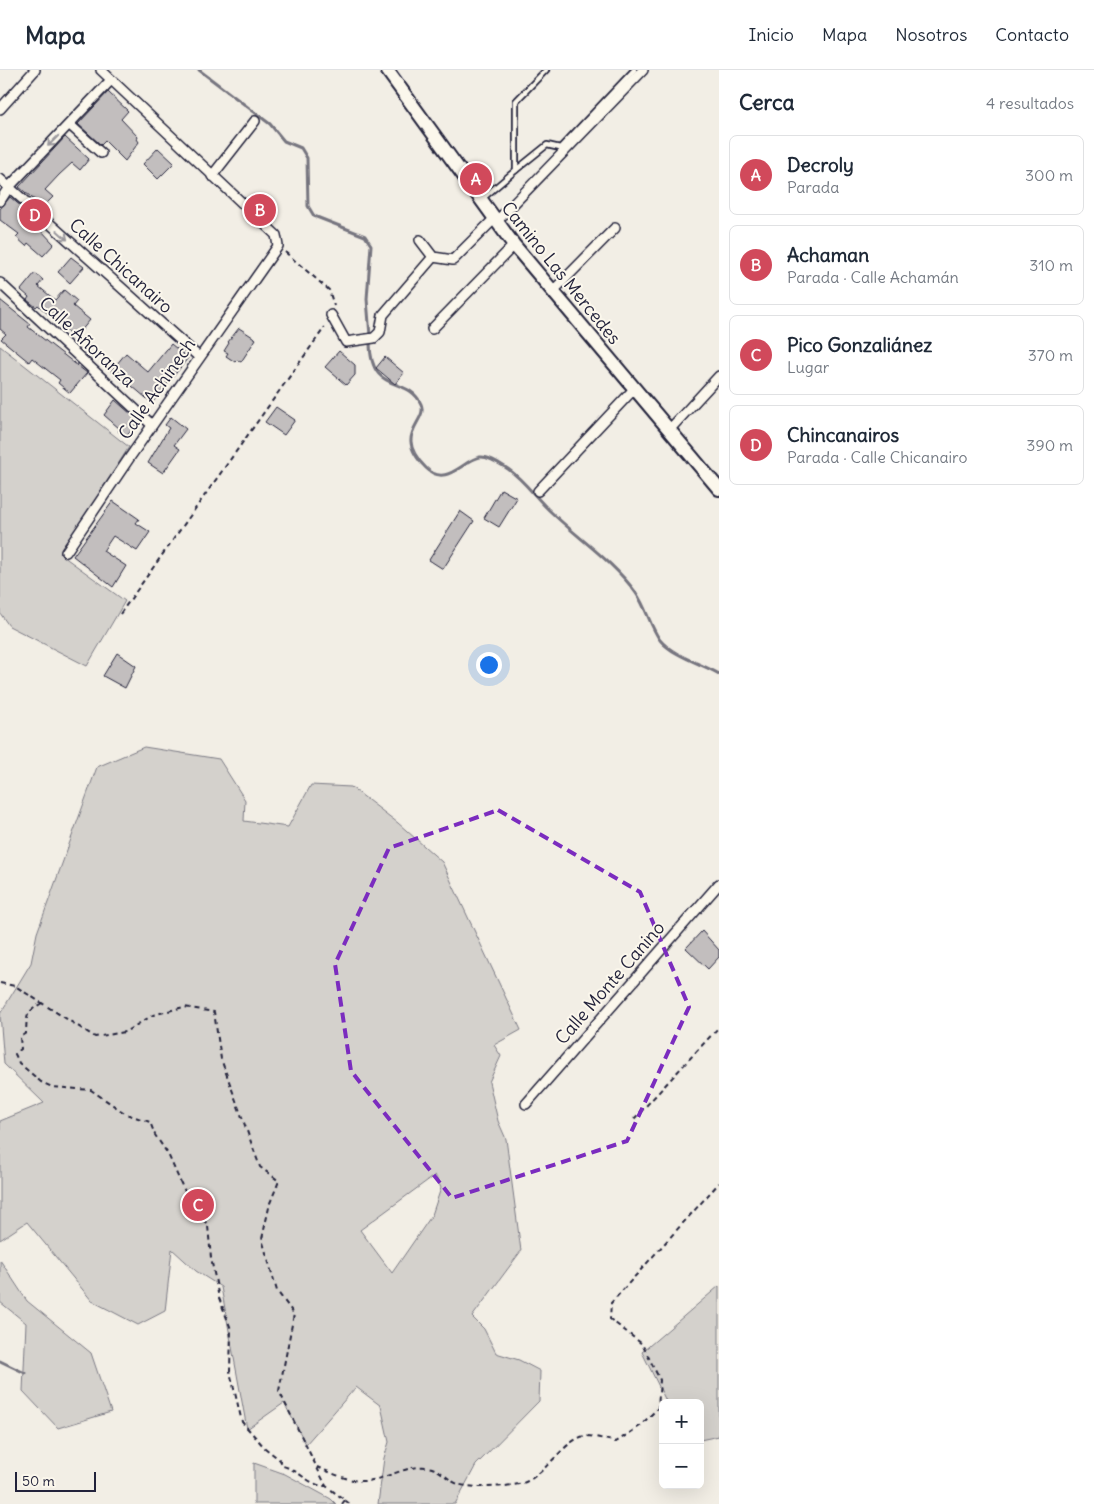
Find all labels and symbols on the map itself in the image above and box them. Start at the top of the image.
one-way arrow [48,135,60,147]
pin: A [460,160,492,198]
pin: B [244,191,276,229]
pin: D [19,196,51,234]
street label: Camino Las Mercedes [497,197,626,349]
street label: Calle Chicanairo [65,213,178,318]
one-way arrow [56,229,69,241]
street label: Calle Añoranza [35,291,140,392]
street label: Calle Achinech [113,333,200,444]
your location [476,652,502,678]
street label: Calle Monte Canino [550,916,669,1049]
pin: C [182,1186,214,1224]
scale bar [15,1469,96,1492]

